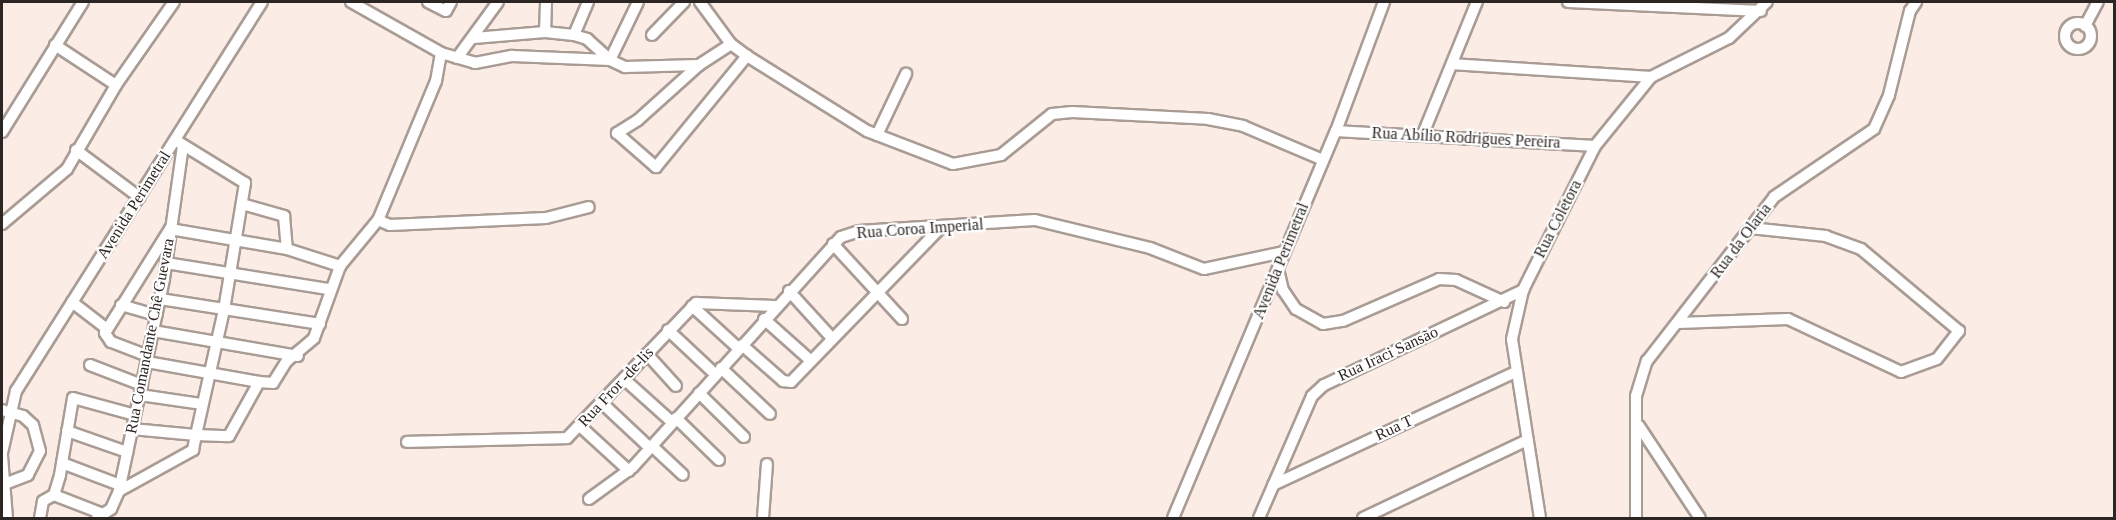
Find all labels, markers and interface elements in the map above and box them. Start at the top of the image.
street label: Rua Abílio Rodrigues Pereira [1371,123,1561,153]
street label: Avenida Perimetral [93,147,175,263]
street label: Rua Coletora [1530,177,1586,261]
street label: Avenida Perimetral [1249,200,1313,322]
street label: Rua da Olaria [1707,200,1775,282]
street label: Rua Coroa Imperial [856,215,984,243]
street label: Rua Comandante Chê Guevara [122,237,178,435]
street label: Rua Iraci Sansão [1335,322,1441,386]
street label: Rua Fror -de-lis [574,343,658,431]
street label: Rua T [1372,411,1416,445]

